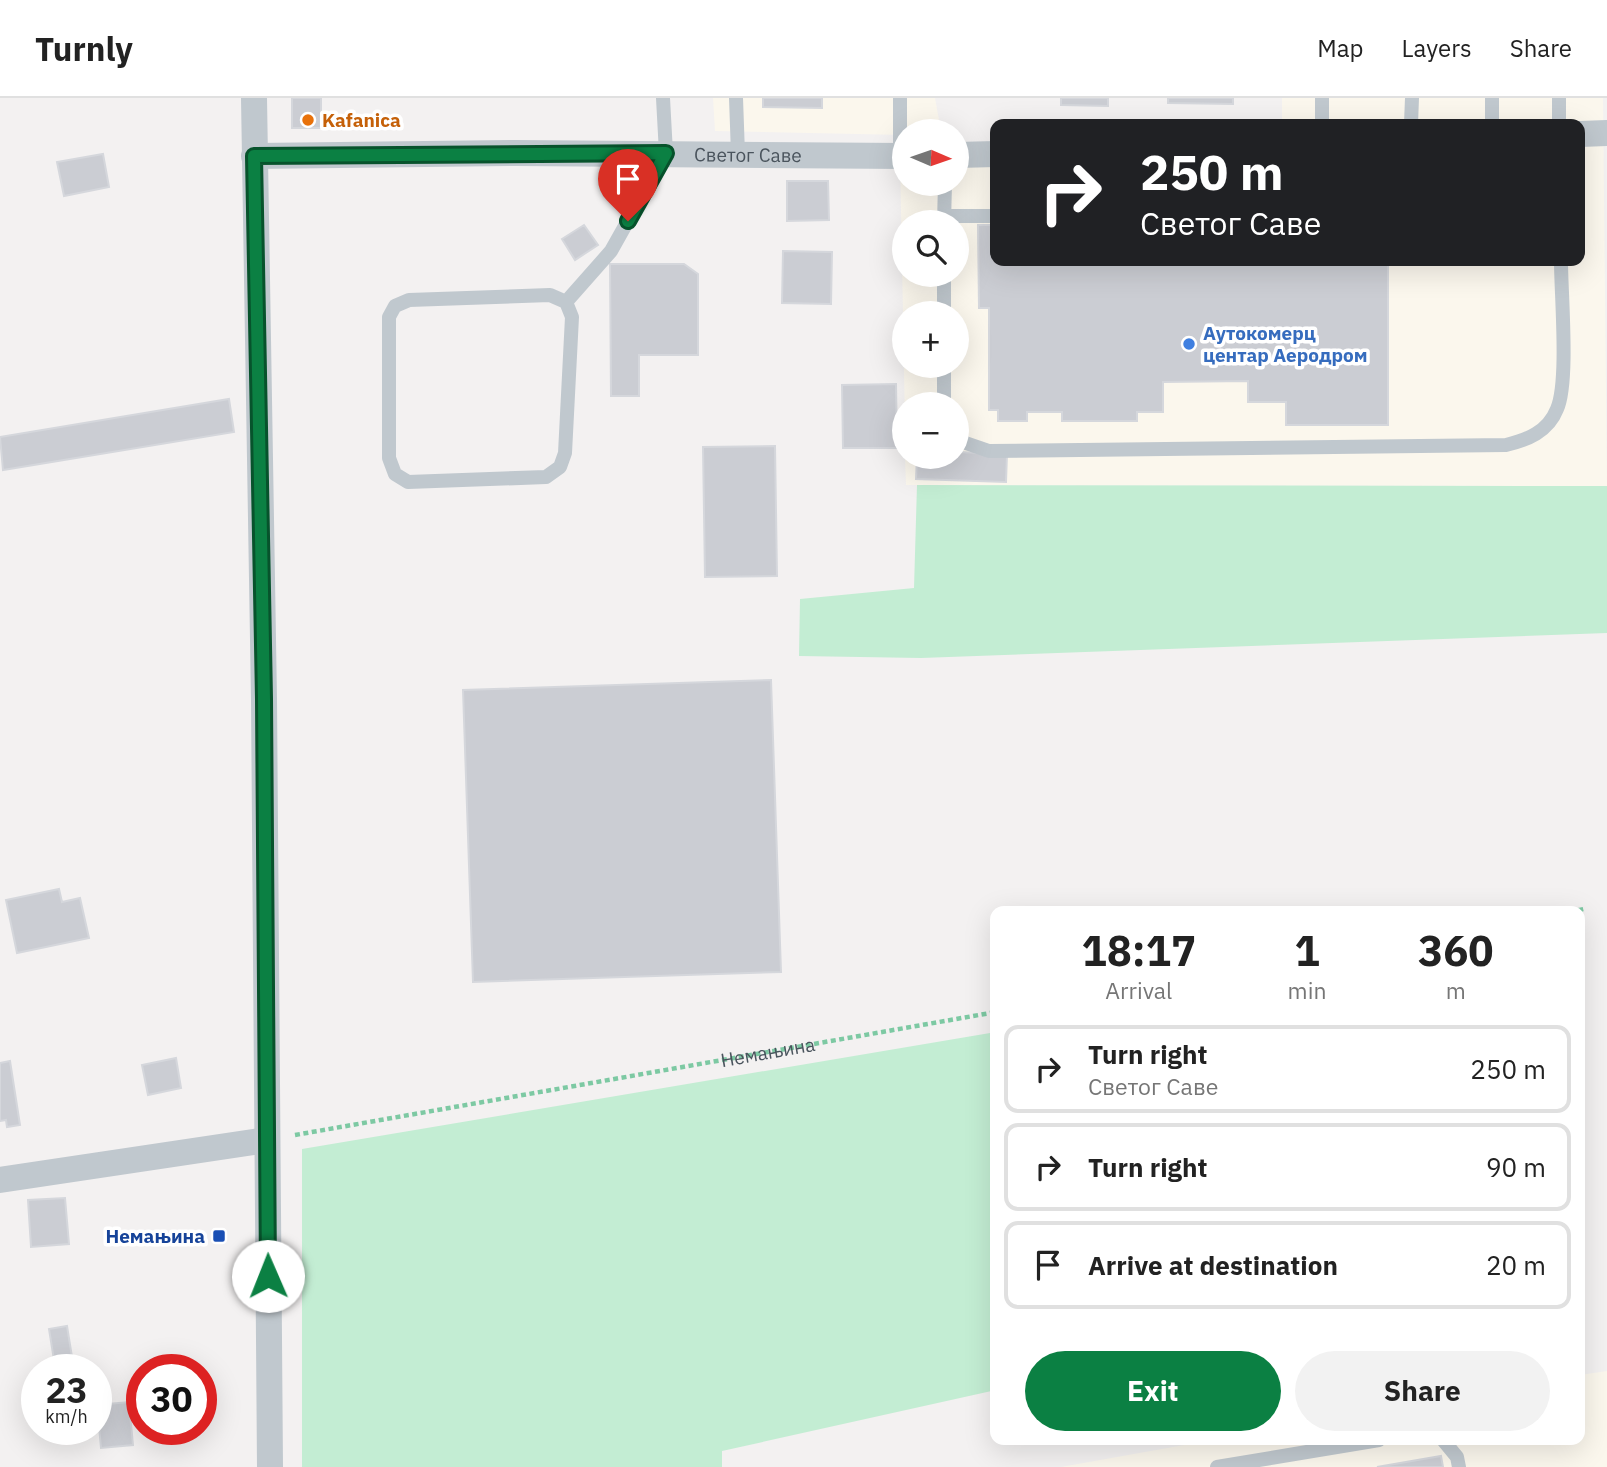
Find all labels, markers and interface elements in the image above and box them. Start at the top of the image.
text: Turnly [35,27,133,70]
text: Map [1317,32,1364,64]
text: Layers [1402,32,1472,64]
text: Share [1510,32,1572,64]
place label: Kafanica [322,108,401,132]
marker: Kafanica [300,112,316,128]
north arrow [892,119,970,196]
map controls [892,119,969,469]
text: 250 m [1140,140,1284,203]
street label: Светог Саве [694,142,802,167]
icon: right [1025,147,1116,238]
pin [598,149,658,221]
icon: arrive [609,160,647,198]
text: Светог Саве [1140,202,1321,244]
button: search [892,210,969,287]
button: + [892,301,969,378]
place label: Аутокомерц центар Аеродром [1203,321,1367,367]
marker: Аутокомерц центар Аеродром [1181,336,1197,352]
button: − [892,392,969,469]
text: 18:17 [1081,923,1196,978]
text: 1 [1294,923,1320,978]
text: 360 [1418,923,1494,978]
text: Arrival [1105,975,1172,1005]
text: min [1288,975,1326,1005]
text: m [1446,975,1466,1005]
street label: Немањина [719,1032,817,1072]
text: Turn right [1088,1037,1207,1071]
icon: right [1029,1050,1067,1088]
text: 250 m [1470,1052,1546,1086]
text: Светог Саве [1088,1071,1218,1101]
icon: right [1029,1148,1067,1186]
text: Turn right [1088,1150,1207,1184]
text: 90 m [1486,1150,1546,1184]
place label: Немањина [105,1224,205,1248]
marker: Немањина [211,1228,227,1244]
position arrow [231,1239,305,1313]
icon: arrive [1029,1246,1067,1284]
text: Arrive at destination [1088,1248,1338,1282]
text: 20 m [1486,1248,1546,1282]
button: Exit [1025,1351,1281,1431]
button: Share [1295,1351,1550,1431]
speed limit sign: 30 [126,1354,217,1445]
text: 23 [45,1367,88,1413]
text: km/h [45,1405,88,1428]

